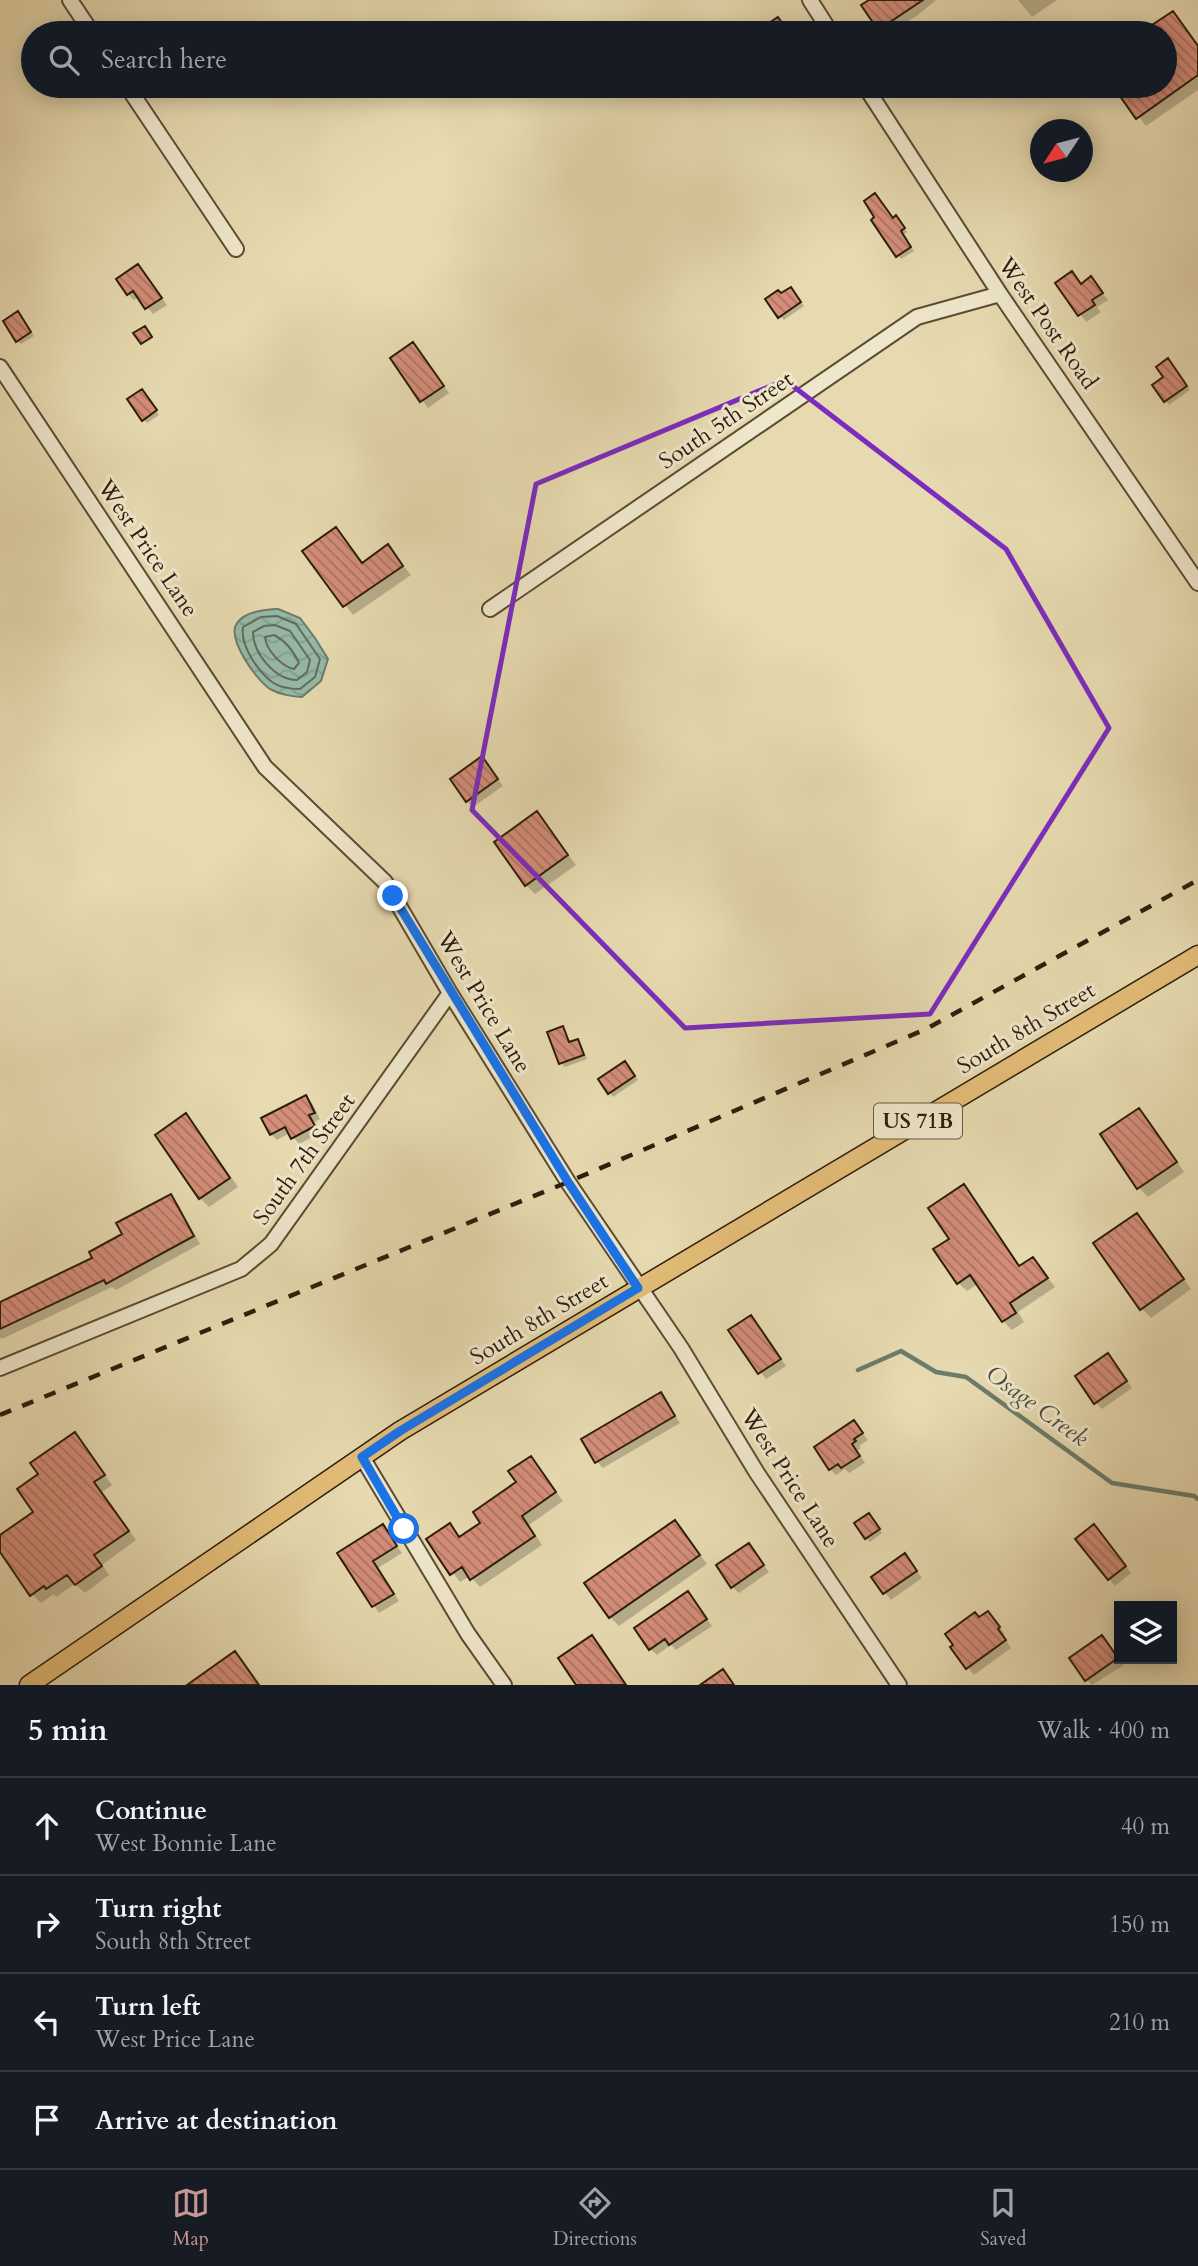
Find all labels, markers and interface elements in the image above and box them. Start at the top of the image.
search box [21,21,1177,98]
icon: search [45,41,83,79]
text: Search here [101,42,227,77]
north arrow [1030,119,1093,182]
street label: West Post Road [990,250,1105,396]
street label: South 5th Street [653,364,799,476]
street label: West Price Lane [90,472,206,623]
route end [377,880,408,911]
street label: West Price Lane [429,925,538,1079]
street label: South 8th Street [951,975,1101,1081]
street label: South 7th Street [246,1087,362,1231]
road number: US 71B [874,1104,962,1138]
street label: South 8th Street [464,1266,614,1372]
water label: Osage Creek [979,1358,1095,1455]
street label: West Price Lane [733,1402,847,1554]
route start [388,1513,419,1544]
map controls [1114,1601,1177,1664]
button: layers [1114,1601,1177,1664]
text: 5 min [28,1710,108,1751]
text: Walk · 400 m [1037,1715,1170,1746]
text: Continue [95,1793,207,1828]
icon: ahead [28,1807,66,1845]
text: 40 m [1121,1811,1170,1842]
text: West Bonnie Lane [95,1828,277,1859]
text: Turn right [95,1891,222,1926]
icon: right [28,1905,66,1943]
text: 150 m [1109,1909,1170,1940]
text: South 8th Street [95,1926,251,1957]
text: Turn left [95,1989,200,2024]
icon: left [28,2003,66,2041]
text: 210 m [1109,2007,1170,2038]
text: West Price Lane [95,2024,255,2055]
icon: arrive [28,2101,66,2139]
text: Arrive at destination [95,2103,338,2138]
tab: Map [172,2184,210,2252]
tab: Directions [553,2184,637,2252]
tab: Saved [980,2184,1026,2252]

